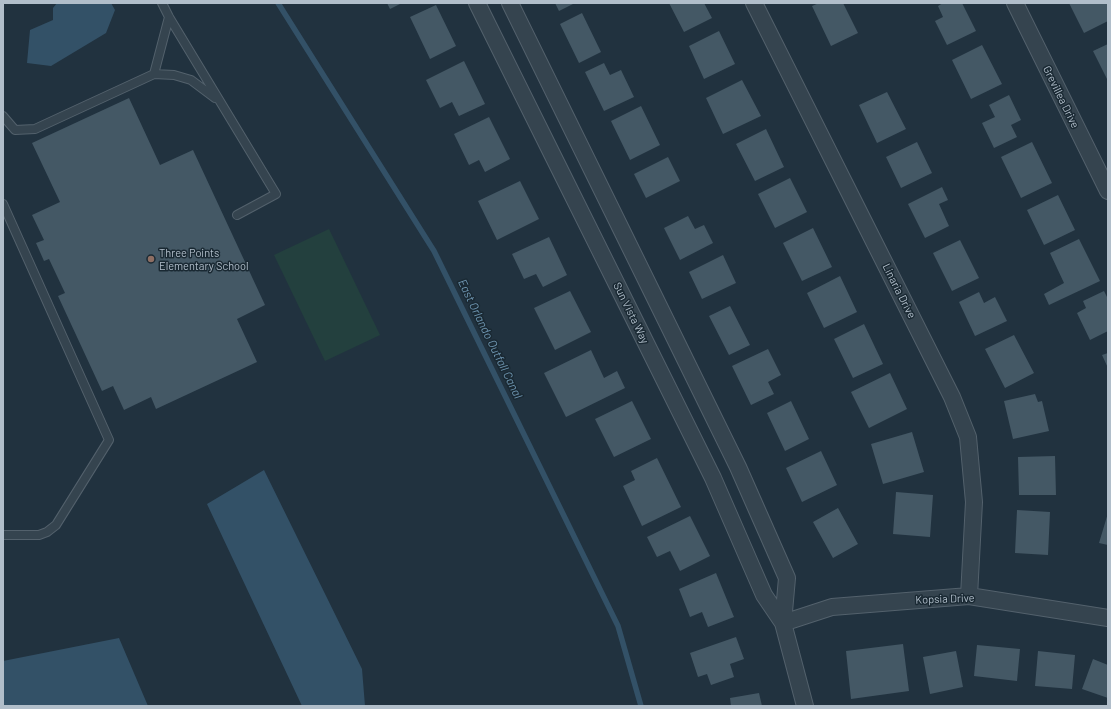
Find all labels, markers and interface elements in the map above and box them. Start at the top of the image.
street label: Grevillea Drive [1040,64,1082,130]
place label: Three Points Elementary School [159,246,249,272]
marker: Three Points Elementary School [146,254,156,264]
street label: Linaria Drive [880,261,918,321]
water label: East Orlando Outfall Canal [455,277,525,401]
street label: Sun Vista Way [610,280,652,346]
street label: Kopsia Drive [915,591,975,607]

